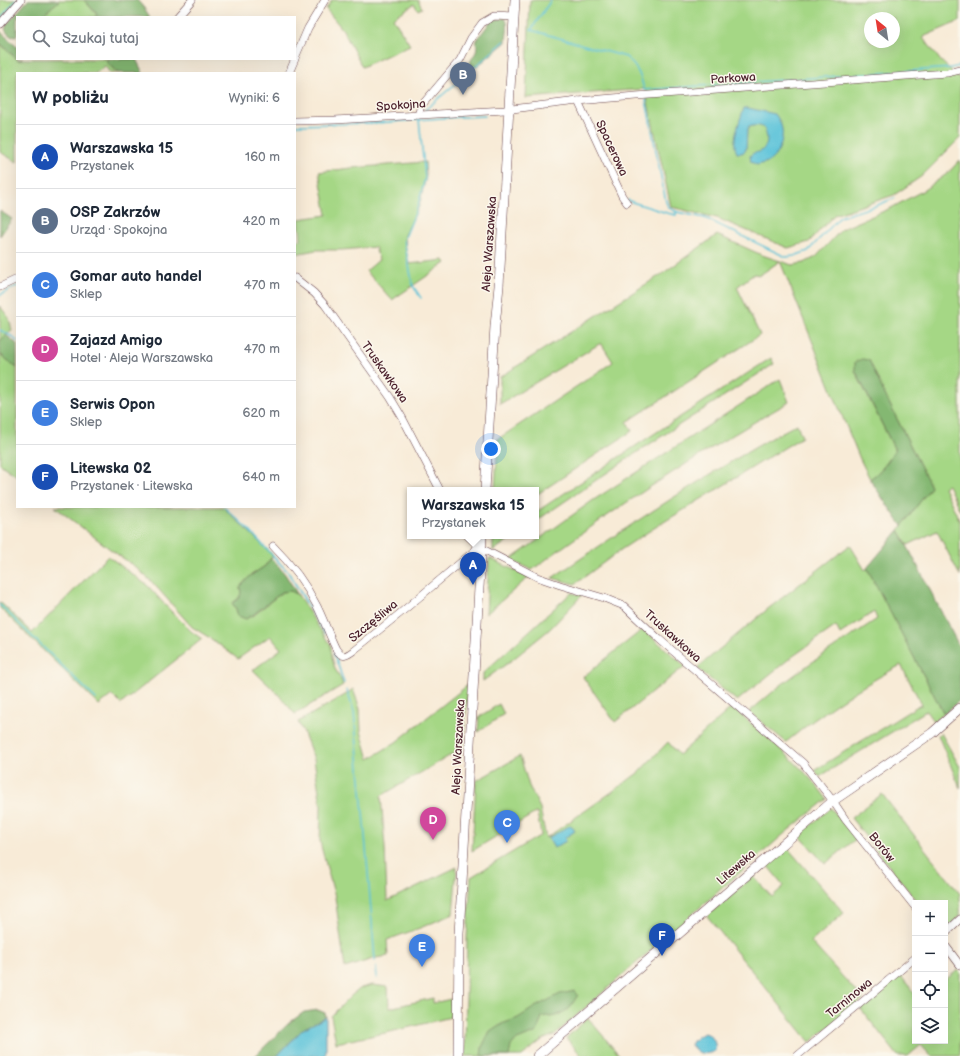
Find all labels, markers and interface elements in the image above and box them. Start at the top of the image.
north arrow [864,12,900,48]
search box [16,16,296,60]
icon: search [30,27,52,49]
text: Szukaj tutaj [62,29,139,48]
pin: B [450,62,476,95]
street label: Parkowa [710,69,756,88]
text: W pobliżu [32,88,109,108]
text: Wyniki: 6 [229,90,280,106]
street label: Spokojna [376,96,427,115]
street label: Spacerowa [592,118,631,179]
text: Warszawska 15 [70,139,173,158]
text: A [41,149,49,165]
text: 160 m [245,149,280,165]
text: Przystanek [70,158,134,174]
street label: Aleja Warszawska [479,196,500,292]
text: OSP Zakrzów [70,203,160,222]
text: B [40,213,50,229]
text: 420 m [242,213,280,229]
text: Urząd · Spokojna [70,222,167,238]
text: Gomar auto handel [70,267,202,286]
text: C [40,277,50,293]
text: 470 m [244,277,280,293]
text: Sklep [70,286,102,302]
text: Zajazd Amigo [70,331,162,350]
street label: Truskawkowa [358,339,411,406]
text: D [40,341,50,357]
text: 470 m [244,341,280,357]
text: Hotel · Aleja Warszawska [70,350,213,366]
text: Serwis Opon [70,395,155,414]
text: E [41,405,49,421]
text: 620 m [242,405,280,421]
text: Sklep [70,414,102,430]
your location [481,439,501,459]
text: Litewska 02 [70,459,151,478]
text: F [41,469,49,485]
text: 640 m [242,469,280,485]
text: Przystanek · Litewska [70,478,193,494]
popup [407,487,539,539]
text: Warszawska 15 [421,496,525,515]
text: Przystanek [421,515,485,531]
pin: A [460,552,486,585]
street label: Szczęśliwa [346,597,401,646]
street label: Truskawkowa [641,607,704,666]
street label: Aleja Warszawska [449,699,469,795]
pin: D [420,807,446,840]
pin: C [494,810,520,843]
street label: Borów [865,829,898,865]
street label: Litewska [714,846,759,888]
map controls [912,900,948,1044]
button: + [912,900,948,936]
pin: F [649,923,675,956]
pin: E [409,934,435,967]
button: − [912,936,948,972]
button: locate [912,972,948,1008]
street label: Tarninowa [823,975,876,1022]
button: layers [912,1008,948,1044]

